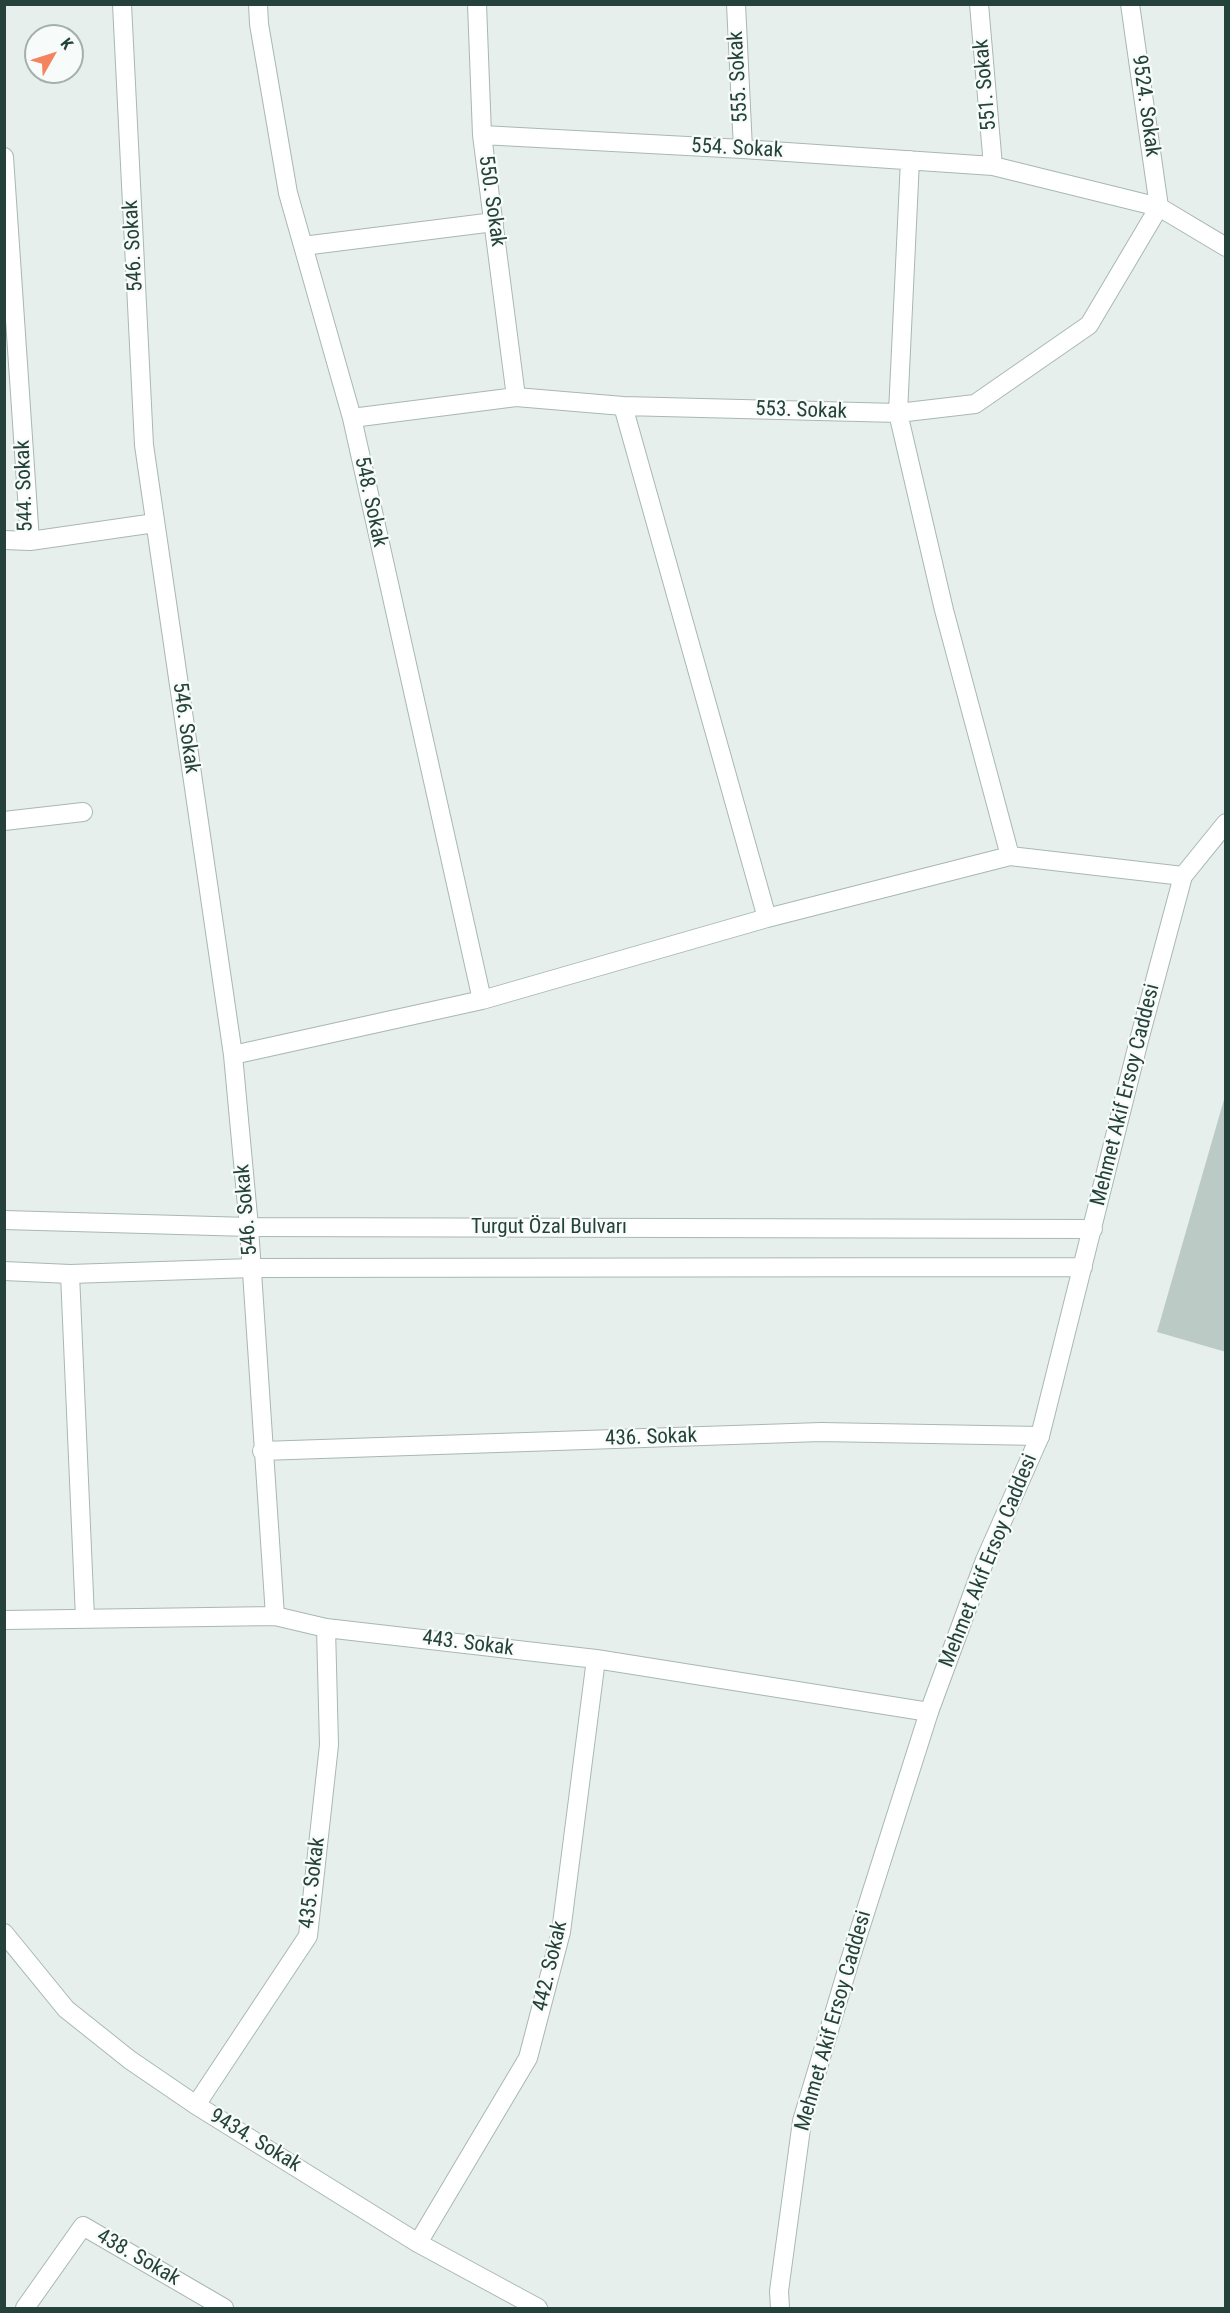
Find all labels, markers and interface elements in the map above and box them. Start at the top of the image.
north arrow [24,24,84,84]
street label: 555. Sokak [724,30,754,124]
text: K [57,34,77,53]
street label: 551. Sokak [969,38,1003,132]
street label: 9524. Sokak [1125,54,1165,158]
street label: 554. Sokak [690,134,784,164]
street label: 550. Sokak [472,154,510,248]
street label: 546. Sokak [119,199,149,293]
street label: 553. Sokak [755,397,847,425]
street label: 544. Sokak [11,440,39,532]
street label: 548. Sokak [348,454,392,550]
street label: 546. Sokak [166,681,204,775]
street label: Mehmet Akif Ersoy Caddesi [1086,981,1166,1209]
street label: 546. Sokak [230,1163,264,1257]
street label: Turgut Özal Bulvarı [471,1215,627,1241]
street label: 436. Sokak [605,1424,697,1452]
street label: Mehmet Akif Ersoy Caddesi [935,1451,1043,1671]
street label: 443. Sokak [421,1626,515,1662]
street label: 435. Sokak [295,1836,331,1930]
street label: Mehmet Akif Ersoy Caddesi [790,1908,878,2134]
street label: 442. Sokak [528,1918,574,2014]
street label: 9434. Sokak [205,2104,305,2178]
street label: 438. Sokak [92,2224,184,2292]

